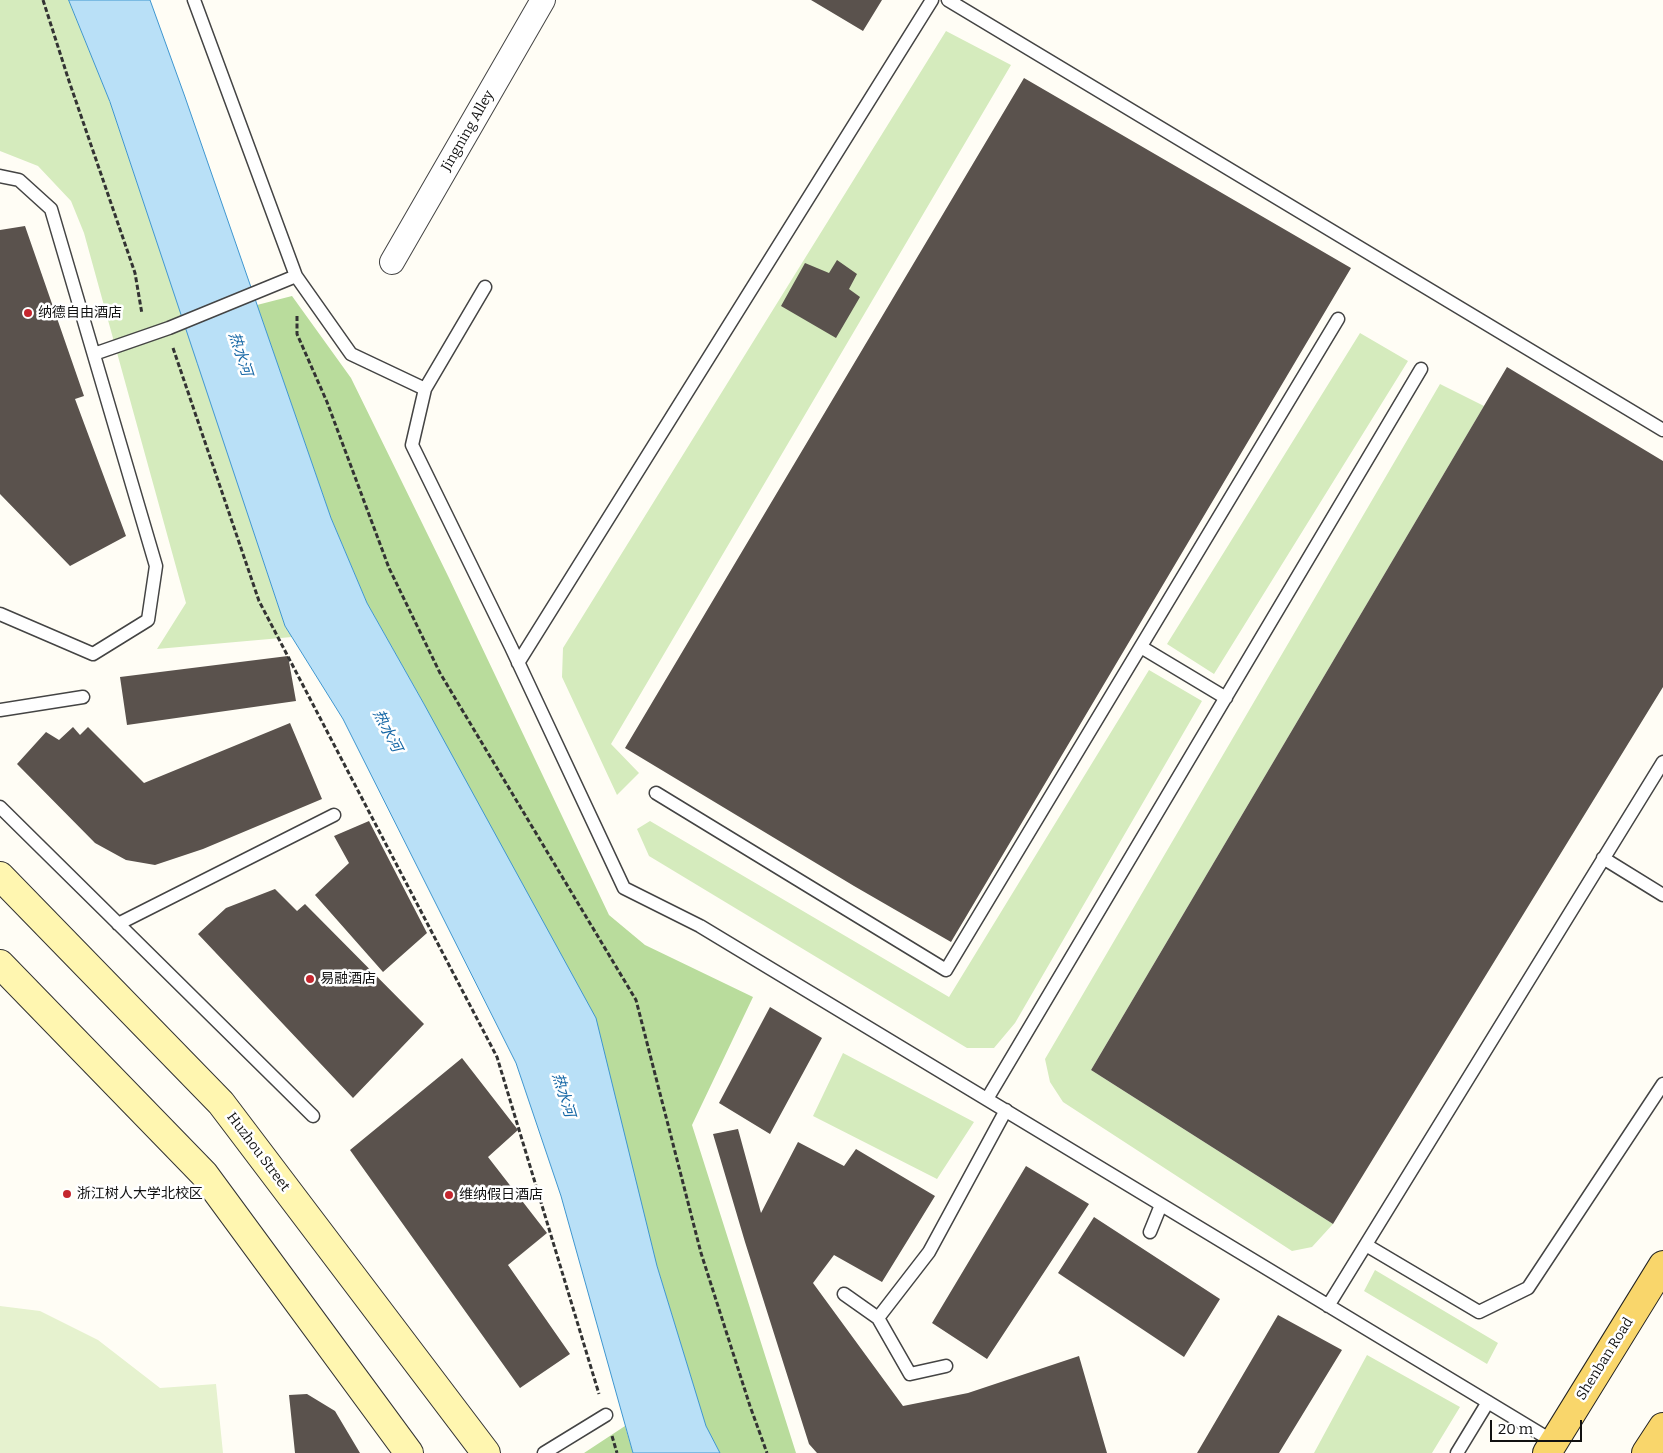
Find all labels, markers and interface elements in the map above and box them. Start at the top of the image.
street label: Jingning Alley [438,88,498,174]
place label: 纳德自由酒店 [38,305,122,321]
marker: 纳德自由酒店 [22,307,34,319]
water label: 热水河 [224,330,256,378]
water label: 热水河 [369,707,405,755]
place label: 易融酒店 [320,971,376,987]
marker: 易融酒店 [304,973,316,985]
water label: 热水河 [548,1071,578,1119]
street label: Huzhou Street [223,1109,293,1195]
place label: 浙江树人大学北校区 [77,1186,203,1202]
place label: 维纳假日酒店 [459,1187,543,1203]
marker: 浙江树人大学北校区 [61,1188,73,1200]
marker: 维纳假日酒店 [443,1189,455,1201]
street label: Shenban Road [1573,1315,1637,1403]
scale bar [1493,1410,1586,1442]
text: 20 m [1498,1420,1533,1438]

